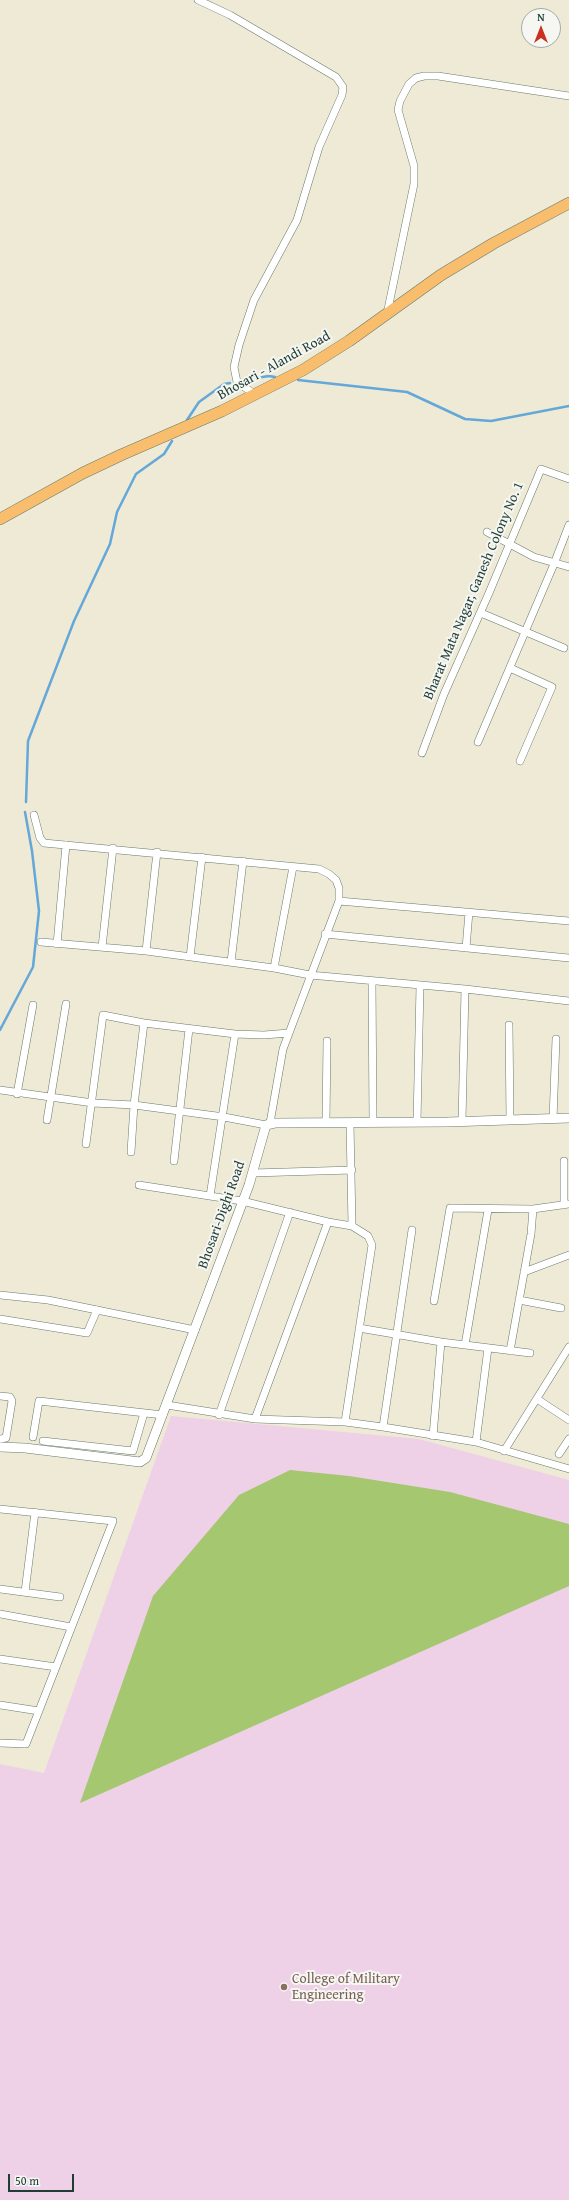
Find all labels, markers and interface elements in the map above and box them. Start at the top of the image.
north arrow [521,8,561,48]
text: N [537,9,545,25]
street label: Bhosari - Alandi Road [215,328,333,404]
street label: Bharat Mata Nagar, Ganesh Colony No. 1 [420,480,528,702]
street label: Bhosari-Dighi Road [195,1159,249,1271]
place label: College of Military Engineering [292,1971,400,2004]
marker: College of Military Engineering [279,1982,289,1992]
scale bar [10,2166,76,2192]
text: 50 m [15,2172,39,2189]

